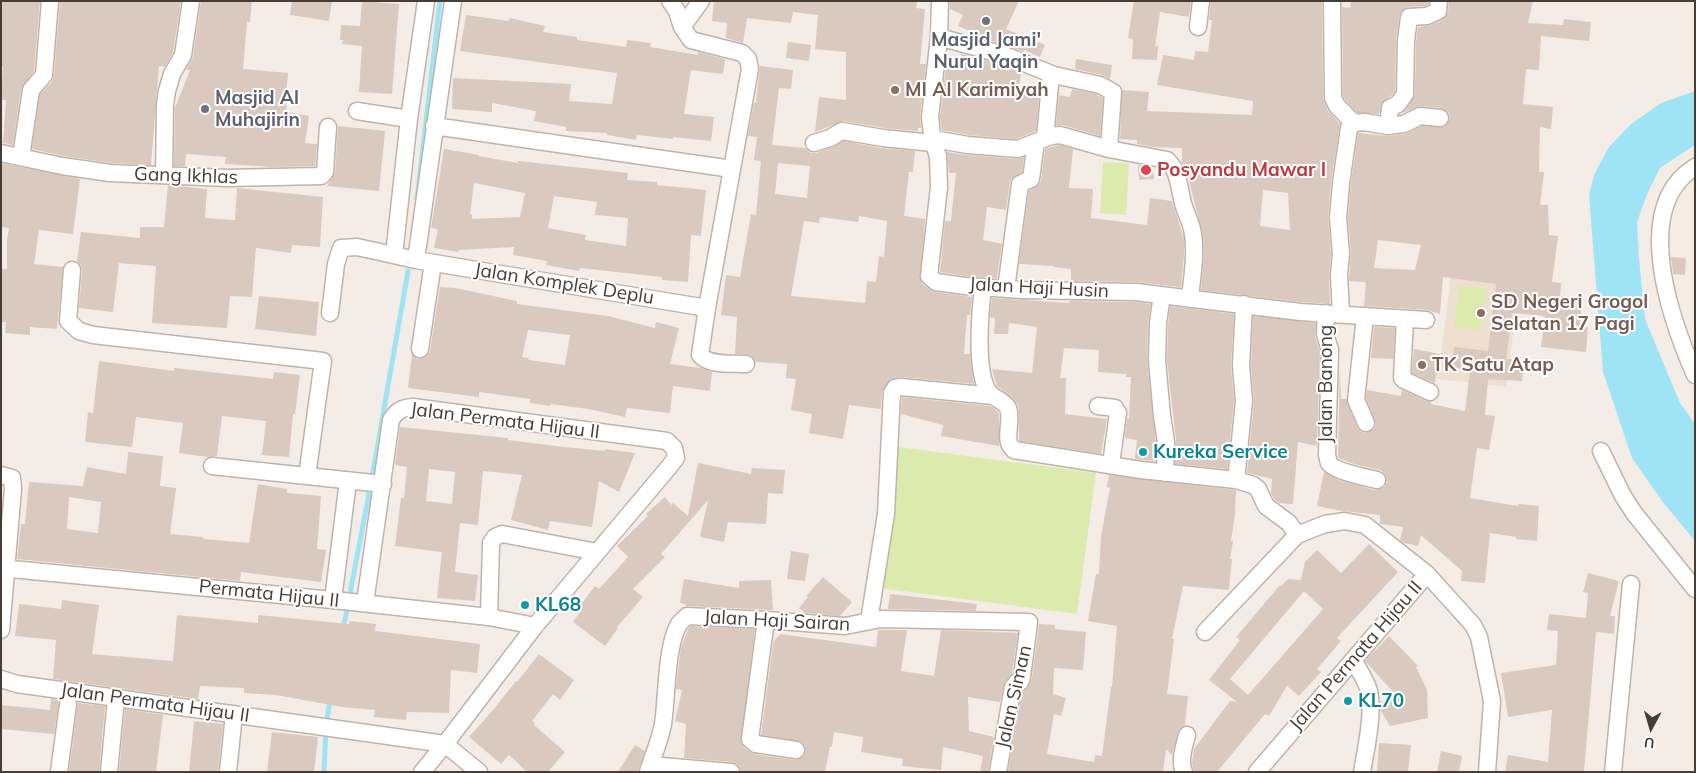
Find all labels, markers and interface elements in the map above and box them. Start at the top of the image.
marker: Masjid Jami' Nurul Yaqin [980,15,992,27]
place label: Masjid Jami' Nurul Yaqin [931,29,1041,73]
place label: MI Al Karimiyah [905,79,1049,101]
marker: MI Al Karimiyah [889,84,901,96]
place label: Masjid Al Muhajirin [215,87,300,131]
marker: Masjid Al Muhajirin [199,103,211,115]
place label: Posyandu Mawar I [1157,159,1326,181]
street label: Gang Ikhlas [134,163,238,189]
marker: Posyandu Mawar I [1139,163,1153,177]
street label: Jalan Komplek Deplu [473,259,655,309]
street label: Jalan Haji Husin [968,273,1110,303]
place label: SD Negeri Grogol Selatan 17 Pagi [1491,291,1648,335]
marker: SD Negeri Grogol Selatan 17 Pagi [1475,307,1487,319]
street label: Jalan Banong [1315,325,1337,443]
place label: TK Satu Atap [1432,354,1554,376]
marker: TK Satu Atap [1416,359,1428,371]
street label: Jalan Permata Hijau II [409,398,601,444]
place label: Kureka Service [1153,441,1288,463]
marker: Kureka Service [1137,446,1149,458]
street label: Permata Hijau II [198,575,340,613]
street label: Jalan Permata Hijau II [1285,577,1427,735]
place label: KL68 [535,594,581,616]
marker: KL68 [519,599,531,611]
street label: Jalan Haji Sairan [703,606,851,636]
street label: Jalan Siman [991,643,1037,751]
street label: Jalan Permata Hijau II [59,678,251,728]
place label: KL70 [1358,690,1404,712]
marker: KL70 [1342,695,1354,707]
north arrow [1626,703,1676,753]
text: U [1643,733,1656,752]

